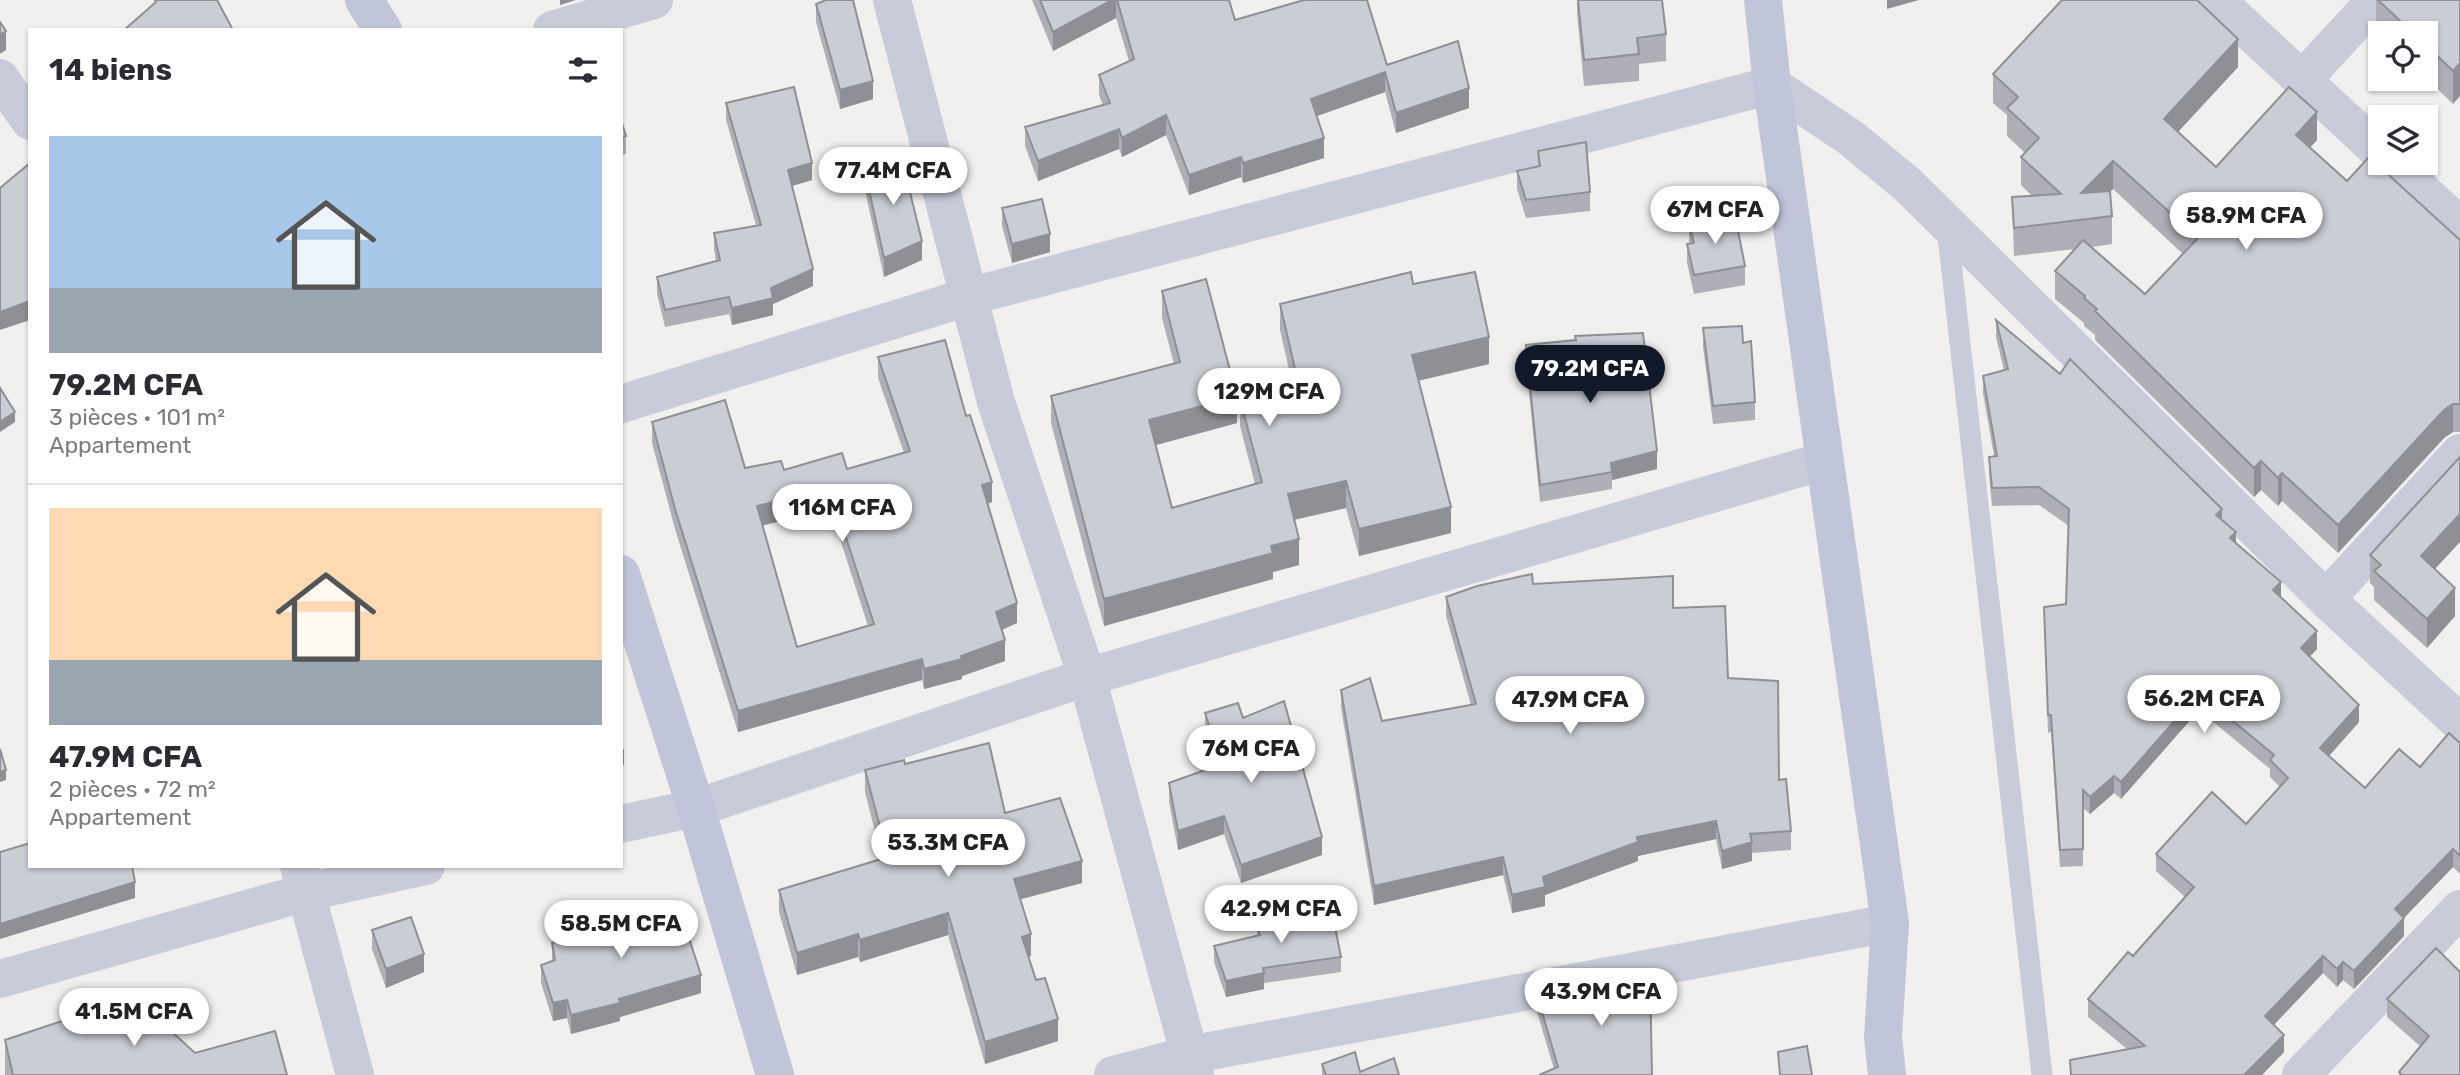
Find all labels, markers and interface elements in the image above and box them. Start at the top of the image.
map controls [2368,21,2438,175]
button: locate [2368,21,2438,91]
icon: filters [564,51,602,89]
text: 14 biens [49,52,172,88]
button: layers [2368,105,2438,175]
pin: 77.4M CFA [813,148,973,207]
text: 77.4M CFA [835,156,952,184]
icon: home [263,182,389,308]
pin: 67M CFA [1650,187,1780,246]
pin: 58.9M CFA [2166,192,2326,252]
text: 67M CFA [1666,195,1764,223]
text: 58.9M CFA [2186,201,2306,229]
pin: 79.2M CFA [1510,346,1670,405]
text: 79.2M CFA [1531,354,1649,382]
text: 79.2M CFA [49,367,203,403]
pin: 129M CFA [1197,368,1341,428]
text: 129M CFA [1214,377,1325,405]
text: 3 pièces · 101 m² [49,403,225,431]
text: Appartement [49,431,191,459]
pin: 116M CFA [770,484,914,544]
text: 116M CFA [788,493,896,521]
icon: home [263,554,389,680]
pin: 47.9M CFA [1490,676,1650,736]
pin: 56.2M CFA [2124,676,2284,735]
text: 56.2M CFA [2143,684,2265,712]
text: 47.9M CFA [1511,685,1629,713]
pin: 76M CFA [1186,726,1316,785]
text: 76M CFA [1202,734,1300,762]
text: 47.9M CFA [49,739,202,775]
text: 2 pièces · 72 m² [49,775,216,803]
text: Appartement [49,803,191,831]
pin: 53.3M CFA [868,820,1028,879]
text: 53.3M CFA [887,828,1009,856]
pin: 42.9M CFA [1201,886,1361,945]
text: 42.9M CFA [1221,894,1341,922]
pin: 58.5M CFA [541,900,701,960]
text: 58.5M CFA [560,909,682,937]
pin: 43.9M CFA [1521,968,1681,1028]
text: 43.9M CFA [1540,977,1662,1005]
pin: 41.5M CFA [54,988,214,1048]
text: 41.5M CFA [75,997,193,1025]

